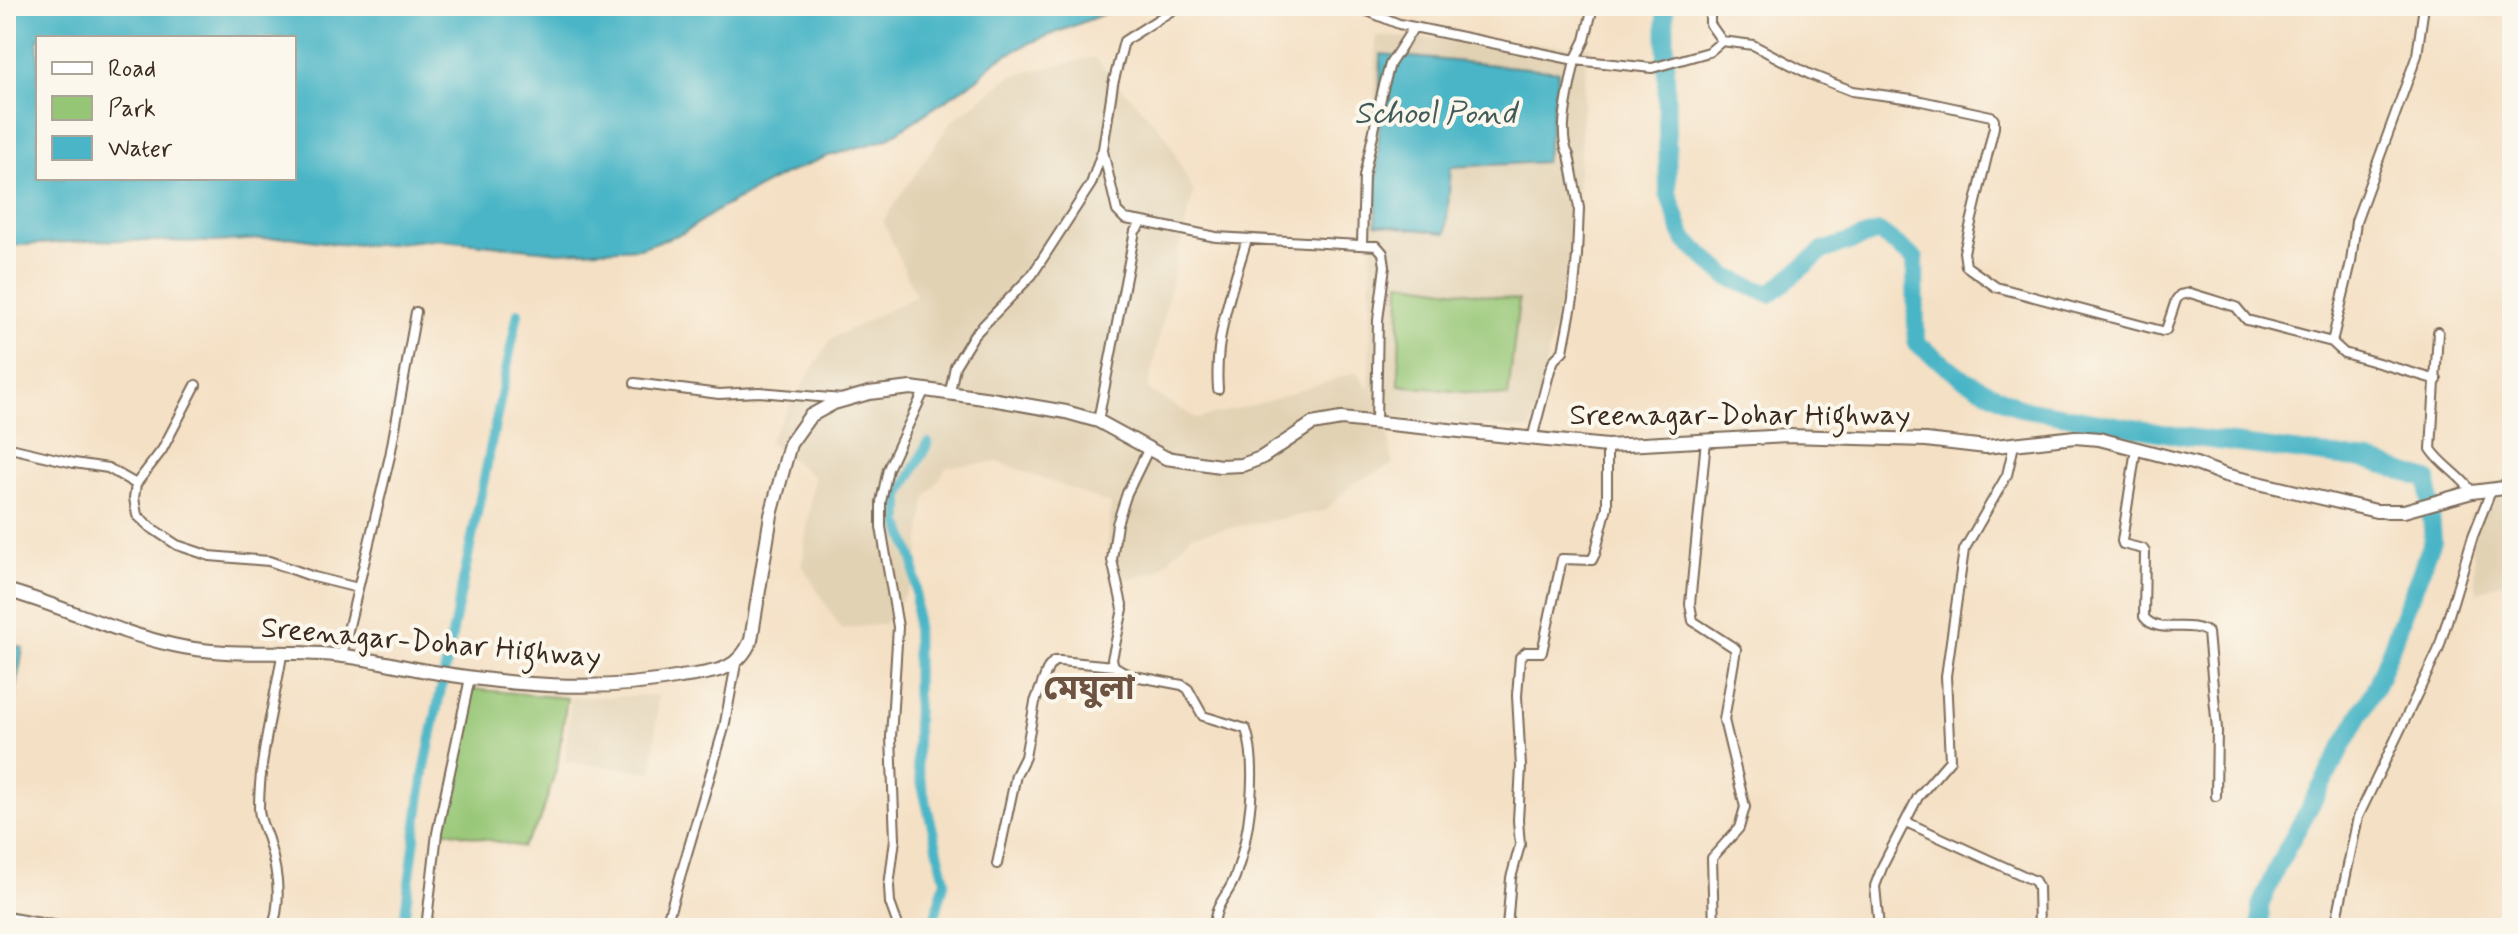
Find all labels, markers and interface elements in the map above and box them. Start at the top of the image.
legend [36,36,296,180]
text: Road [108,54,156,85]
water label: School Pond [1354,93,1519,135]
text: Park [108,94,156,125]
text: Water [108,134,173,165]
street label: Sreenagar-Dohar Highway [1569,396,1911,438]
street label: Sreenagar-Dohar Highway [259,609,603,680]
district label: মেঘুলা [1043,667,1135,712]

